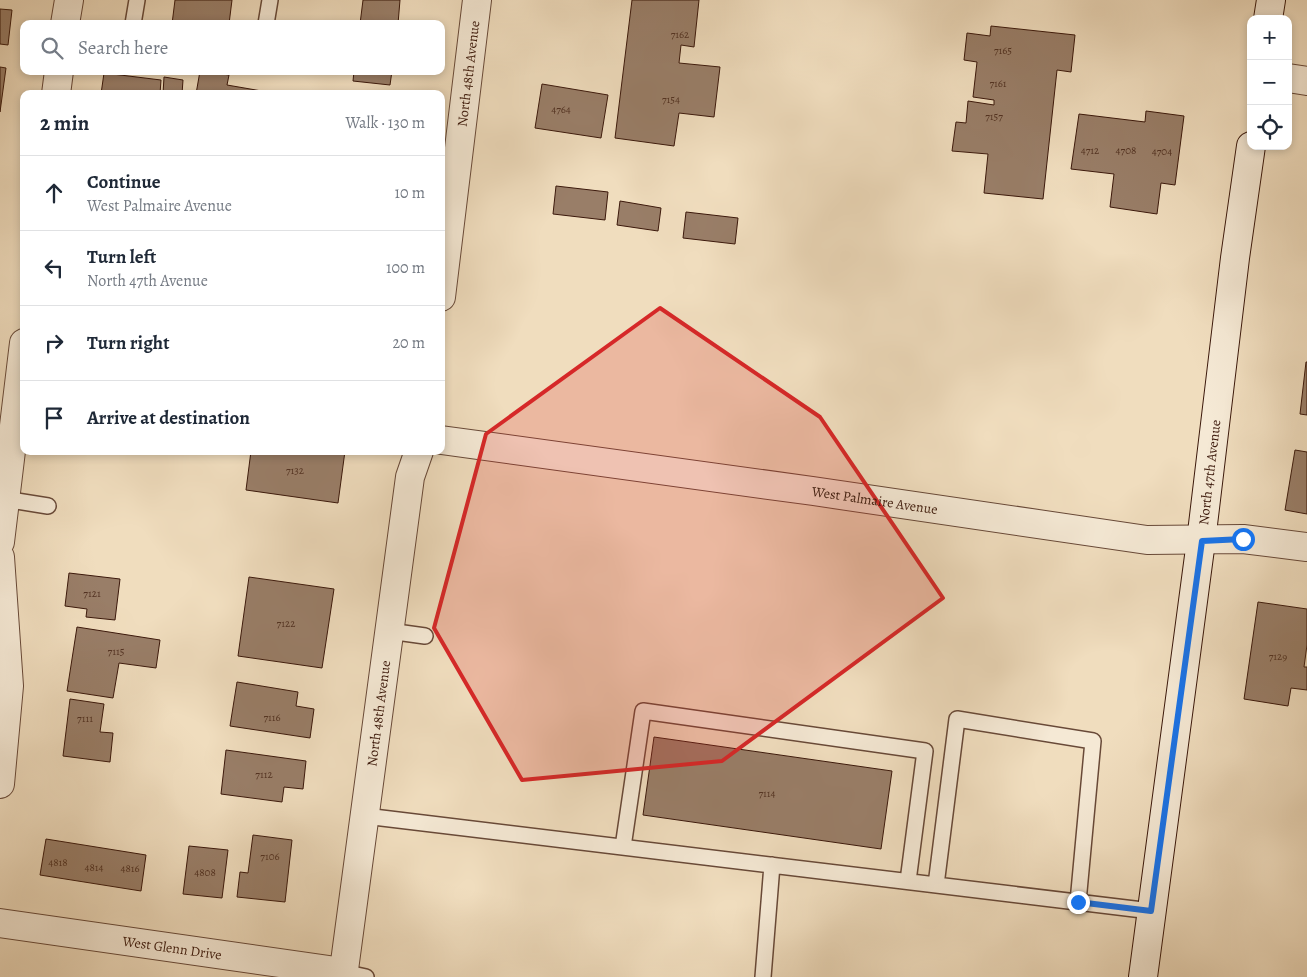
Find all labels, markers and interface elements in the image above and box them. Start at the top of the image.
map controls [1247,15,1292,150]
button: + [1247,15,1292,60]
street label: North 48th Avenue [452,19,484,128]
search box [20,20,445,75]
house number: 7162 [671,27,689,42]
icon: search [38,34,66,62]
text: Search here [78,35,168,61]
house number: 7165 [994,43,1012,58]
button: − [1247,60,1292,105]
house number: 7161 [989,76,1007,91]
house number: 7154 [662,92,680,107]
house number: 4764 [551,102,571,117]
button: locate [1247,105,1292,150]
text: 2 min [40,109,89,137]
house number: 7157 [985,109,1003,124]
text: Walk · 130 m [345,112,425,134]
house number: 4712 [1081,143,1099,158]
house number: 4708 [1116,143,1136,158]
house number: 4704 [1152,144,1172,159]
text: Continue [87,169,161,195]
icon: ahead [40,179,68,207]
text: 10 m [395,182,425,204]
text: West Palmaire Avenue [87,195,232,217]
text: Turn left [87,244,156,270]
icon: left [40,254,68,282]
text: 100 m [386,257,425,279]
text: North 47th Avenue [87,270,208,292]
icon: right [40,329,68,357]
text: Turn right [87,330,169,356]
text: 20 m [392,332,425,354]
icon: arrive [40,404,68,432]
text: Arrive at destination [87,405,250,431]
street label: North 47th Avenue [1194,419,1225,526]
house number: 7132 [286,463,304,478]
street label: West Palmaire Avenue [810,481,939,519]
route start [1232,528,1255,551]
house number: 7121 [83,586,101,601]
house number: 7122 [277,616,295,631]
house number: 7115 [108,644,125,659]
house number: 7129 [1269,649,1287,664]
street label: North 48th Avenue [362,659,395,768]
house number: 7116 [263,710,281,725]
house number: 7111 [77,711,93,726]
house number: 7112 [255,767,273,782]
house number: 7114 [758,786,776,801]
house number: 7106 [260,849,280,864]
house number: 4818 [48,855,68,870]
house number: 4814 [84,860,104,875]
house number: 4816 [120,861,140,876]
house number: 4808 [194,865,216,880]
route end [1067,891,1090,914]
street label: West Glenn Drive [120,931,223,964]

